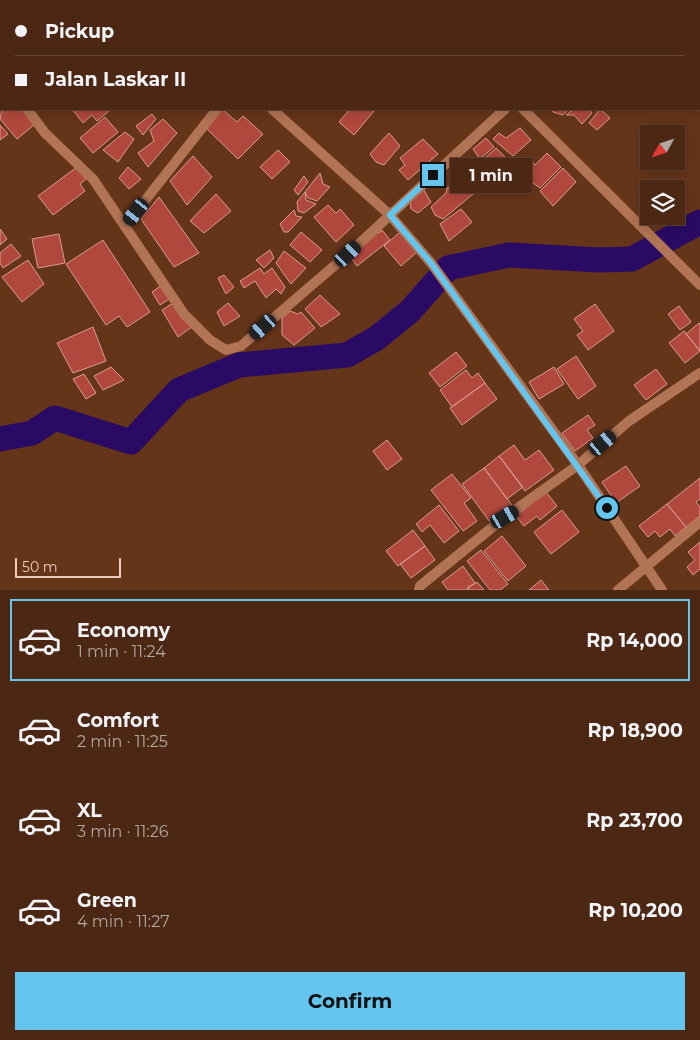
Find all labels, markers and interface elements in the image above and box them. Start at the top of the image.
text: Pickup [45,20,114,43]
text: Jalan Laskar II [45,68,186,91]
north arrow [640,125,685,170]
map controls [640,125,685,225]
callout: 1 min [450,158,533,192]
route end [422,164,444,186]
text: 1 min [469,166,513,185]
button: layers [640,180,685,225]
car [120,196,151,228]
car [331,238,364,270]
car [246,311,279,343]
car [586,428,619,458]
route start [596,497,618,519]
car [488,503,521,531]
scale bar [15,555,121,578]
text: 50 m [22,558,58,576]
icon: car [17,618,62,663]
text: Economy [77,619,170,642]
text: Rp 14,000 [586,629,683,652]
text: 1 min · 11:24 [77,642,166,661]
icon: car [17,708,62,753]
text: Comfort [77,709,159,732]
text: Rp 18,900 [587,719,683,742]
text: 2 min · 11:25 [77,732,168,751]
icon: car [17,798,62,843]
text: XL [77,799,102,822]
text: Rp 23,700 [586,809,683,832]
text: 3 min · 11:26 [77,822,168,841]
icon: car [17,888,62,933]
text: Green [77,889,137,912]
text: Rp 10,200 [588,899,683,922]
text: 4 min · 11:27 [77,912,170,931]
button: Confirm [15,972,685,1030]

